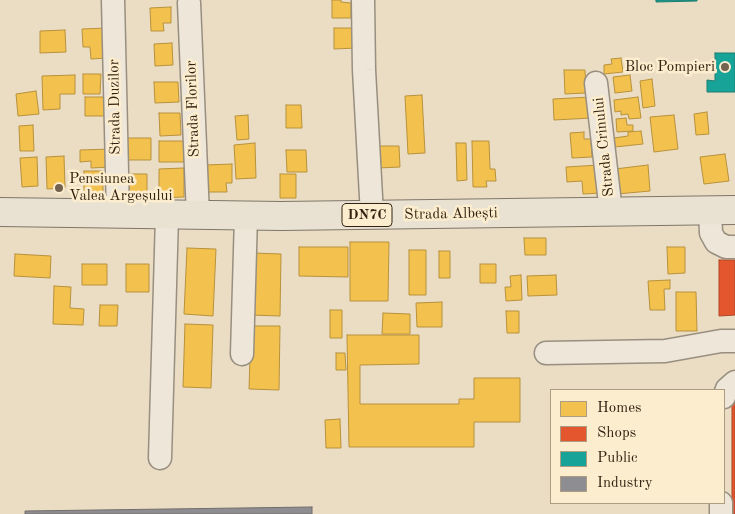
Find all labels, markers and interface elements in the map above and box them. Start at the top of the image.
place label: Bloc Pompieri [625,58,715,76]
street label: Strada Duzilor [105,59,125,155]
street label: Strada Florilor [182,60,204,158]
marker: Bloc Pompieri [719,61,731,73]
street label: Strada Crinului [590,96,618,198]
place label: Pensiunea Valea Argeșului [69,170,173,205]
marker: Pensiunea Valea Argeșului [53,182,65,194]
road number: DN7C [342,204,392,226]
street label: Strada Albești [404,204,498,224]
legend [550,389,725,504]
text: Homes [597,401,642,416]
text: Shops [597,426,636,441]
text: Public [597,451,638,466]
text: Industry [597,476,653,491]

